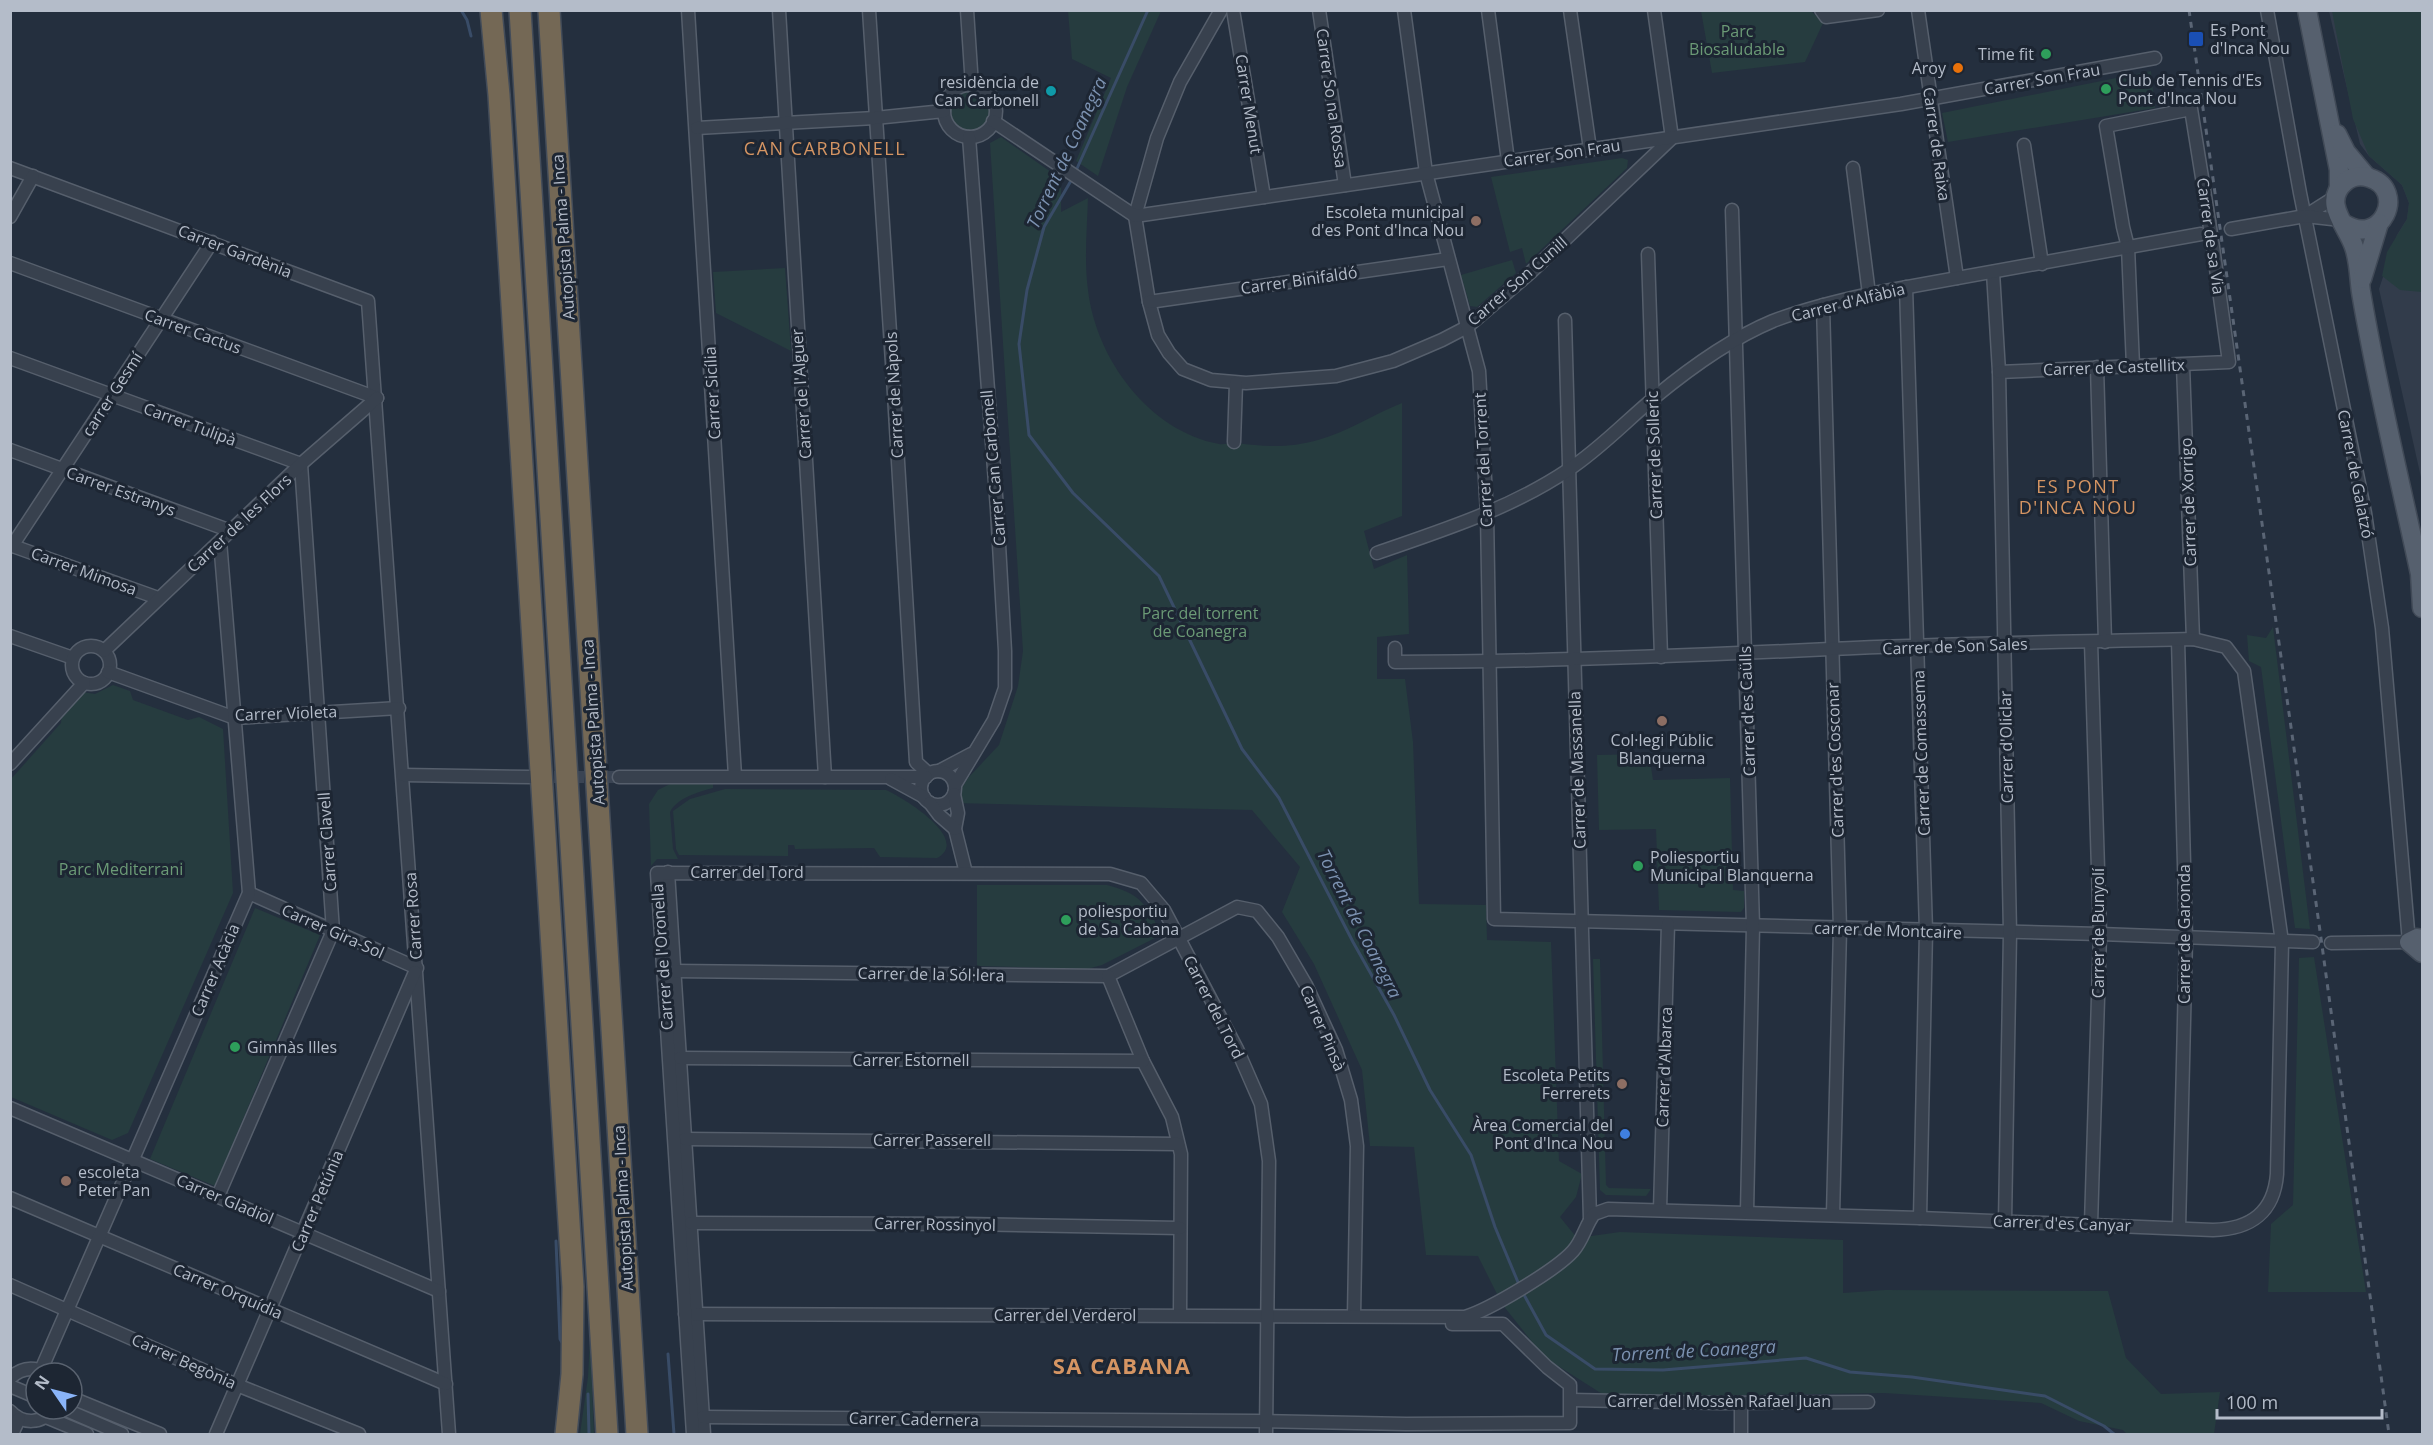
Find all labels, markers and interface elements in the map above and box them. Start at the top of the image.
place label: Es Pont d'Inca Nou [2210,19,2290,59]
park label: Parc Biosaludable [1689,20,1785,60]
street label: Carrer So na Rossa [1311,27,1353,169]
marker: Es Pont d'Inca Nou [2187,30,2205,48]
place label: Time fit [1978,43,2034,65]
marker: Time fit [2039,47,2053,61]
street label: Carrer Menut [1230,53,1268,156]
place label: Aroy [1912,57,1947,79]
street label: Carrer Son Frau [1982,58,2102,100]
marker: Aroy [1951,61,1965,75]
place label: Club de Tennis d'Es Pont d'Inca Nou [2118,69,2262,109]
place label: residència de Can Carbonell [934,71,1039,111]
water label: Torrent de Coanegra [1021,73,1112,232]
marker: Club de Tennis d'Es Pont d'Inca Nou [2099,82,2113,96]
marker: residència de Can Carbonell [1044,84,1058,98]
street label: Carrer de Raixa [1918,86,1956,202]
street label: Carrer Son Frau [1502,134,1622,172]
district label: CAN CARBONELL [744,136,906,160]
street label: Autopista Palma - Inca [546,153,580,321]
street label: Carrer de sa Via [2192,176,2230,296]
place label: Escoleta municipal d'es Pont d'Inca Nou [1311,201,1464,241]
marker: Escoleta municipal d'es Pont d'Inca Nou [1469,214,1483,228]
street label: Carrer Gardènia [175,219,295,283]
street label: Carrer Son Cunill [1462,231,1572,331]
street label: Carrer Binifaldó [1239,261,1359,299]
street label: Carrer d'Alfàbia [1789,277,1907,327]
street label: Carrer Cactus [142,303,244,359]
street label: Carrer de l'Alguer [785,328,817,460]
street label: Carrer de Nàpols [880,331,908,459]
street label: Carrer Sicília [699,346,725,440]
street label: carrer Gesmí [77,347,148,440]
street label: Carrer de Castellitx [2043,354,2186,380]
street label: Carrer Can Carbonell [975,389,1011,547]
street label: Carrer de Solleric [1641,390,1667,520]
street label: Carrer del Torrent [1468,392,1498,528]
street label: Carrer Tulipà [141,397,239,451]
street label: Carrer de Galatzó [2333,408,2379,540]
street label: Carrer de Xorrigo [2175,437,2201,567]
street label: Carrer Estranys [63,461,179,521]
street label: Carrer de les Flors [182,469,296,577]
district label: ES PONT D'INCA NOU [2019,474,2137,519]
street label: Carrer Mimosa [28,542,140,600]
park label: Parc del torrent de Coanegra [1142,602,1259,642]
street label: Carrer de Son Sales [1882,632,2028,660]
street label: Autopista Palma - Inca [576,638,610,806]
street label: Carrer d'es Caülls [1734,646,1760,776]
street label: Carrer de Comassema [1907,670,1935,836]
street label: Carrer d'es Cosconar [1821,681,1849,838]
street label: Carrer d'Oliclar [1994,690,2018,804]
street label: Carrer de Massanella [1563,691,1591,849]
street label: Carrer Violeta [234,700,338,726]
marker: Col·legi Públic Blanquerna [1655,714,1669,728]
place label: Col·legi Públic Blanquerna [1611,729,1714,769]
street label: Carrer Clavell [313,791,341,893]
water label: Torrent de Coanegra [1312,845,1408,1002]
place label: Poliesportiu Municipal Blanquerna [1650,846,1814,886]
park label: Parc Mediterrani [59,858,183,880]
marker: Poliesportiu Municipal Blanquerna [1631,859,1645,873]
street label: Carrer del Tord [690,861,804,883]
street label: Carrer de Garonda [2173,864,2195,1004]
street label: Carrer de Bunyolí [2087,867,2109,998]
street label: Carrer Rosa [399,871,427,961]
street label: Carrer de l'Oronella [646,883,678,1031]
street label: Carrer Gira-Sol [278,898,388,964]
place label: poliesportiu de Sa Cabana [1078,900,1179,940]
marker: poliesportiu de Sa Cabana [1059,913,1073,927]
street label: carrer de Montcaire [1814,916,1962,944]
street label: Carrer Acàcia [186,920,244,1020]
street label: Carrer del Tord [1178,951,1250,1063]
street label: Carrer de la Sól·lera [857,962,1005,986]
street label: Carrer Pinsà [1295,981,1351,1075]
street label: Carrer d'Albarca [1651,1006,1677,1128]
place label: Gimnàs Illes [247,1036,337,1058]
marker: Gimnàs Illes [228,1040,242,1054]
street label: Carrer Estornell [853,1049,969,1071]
place label: Escoleta Petits Ferrerets [1503,1064,1610,1104]
marker: Escoleta Petits Ferrerets [1615,1077,1629,1091]
place label: Àrea Comercial del Pont d'Inca Nou [1473,1114,1613,1154]
street label: Autopista Palma - Inca [608,1125,638,1291]
marker: Àrea Comercial del Pont d'Inca Nou [1618,1127,1632,1141]
street label: Carrer Passerell [873,1129,991,1151]
street label: Carrer Petúnia [286,1147,348,1255]
place label: escoleta Peter Pan [78,1161,150,1201]
street label: Carrer Gladiol [173,1169,277,1229]
marker: escoleta Peter Pan [59,1174,73,1188]
street label: Carrer d'es Canyar [1993,1210,2132,1236]
street label: Carrer Rossinyol [874,1212,996,1236]
street label: Carrer Orquídia [170,1258,286,1324]
street label: Carrer del Verderol [994,1304,1136,1326]
street label: Carrer Begònia [128,1328,240,1394]
water label: Torrent de Coanegra [1611,1334,1777,1366]
district label: SA CABANA [1053,1350,1191,1380]
north arrow [24,1361,84,1421]
text: N [29,1371,54,1394]
scale bar [2217,1382,2382,1420]
street label: Carrer del Mossèn Rafael Juan [1607,1390,1831,1412]
text: 100 m [2226,1390,2278,1414]
street label: Carrer Cadernera [849,1407,979,1431]

